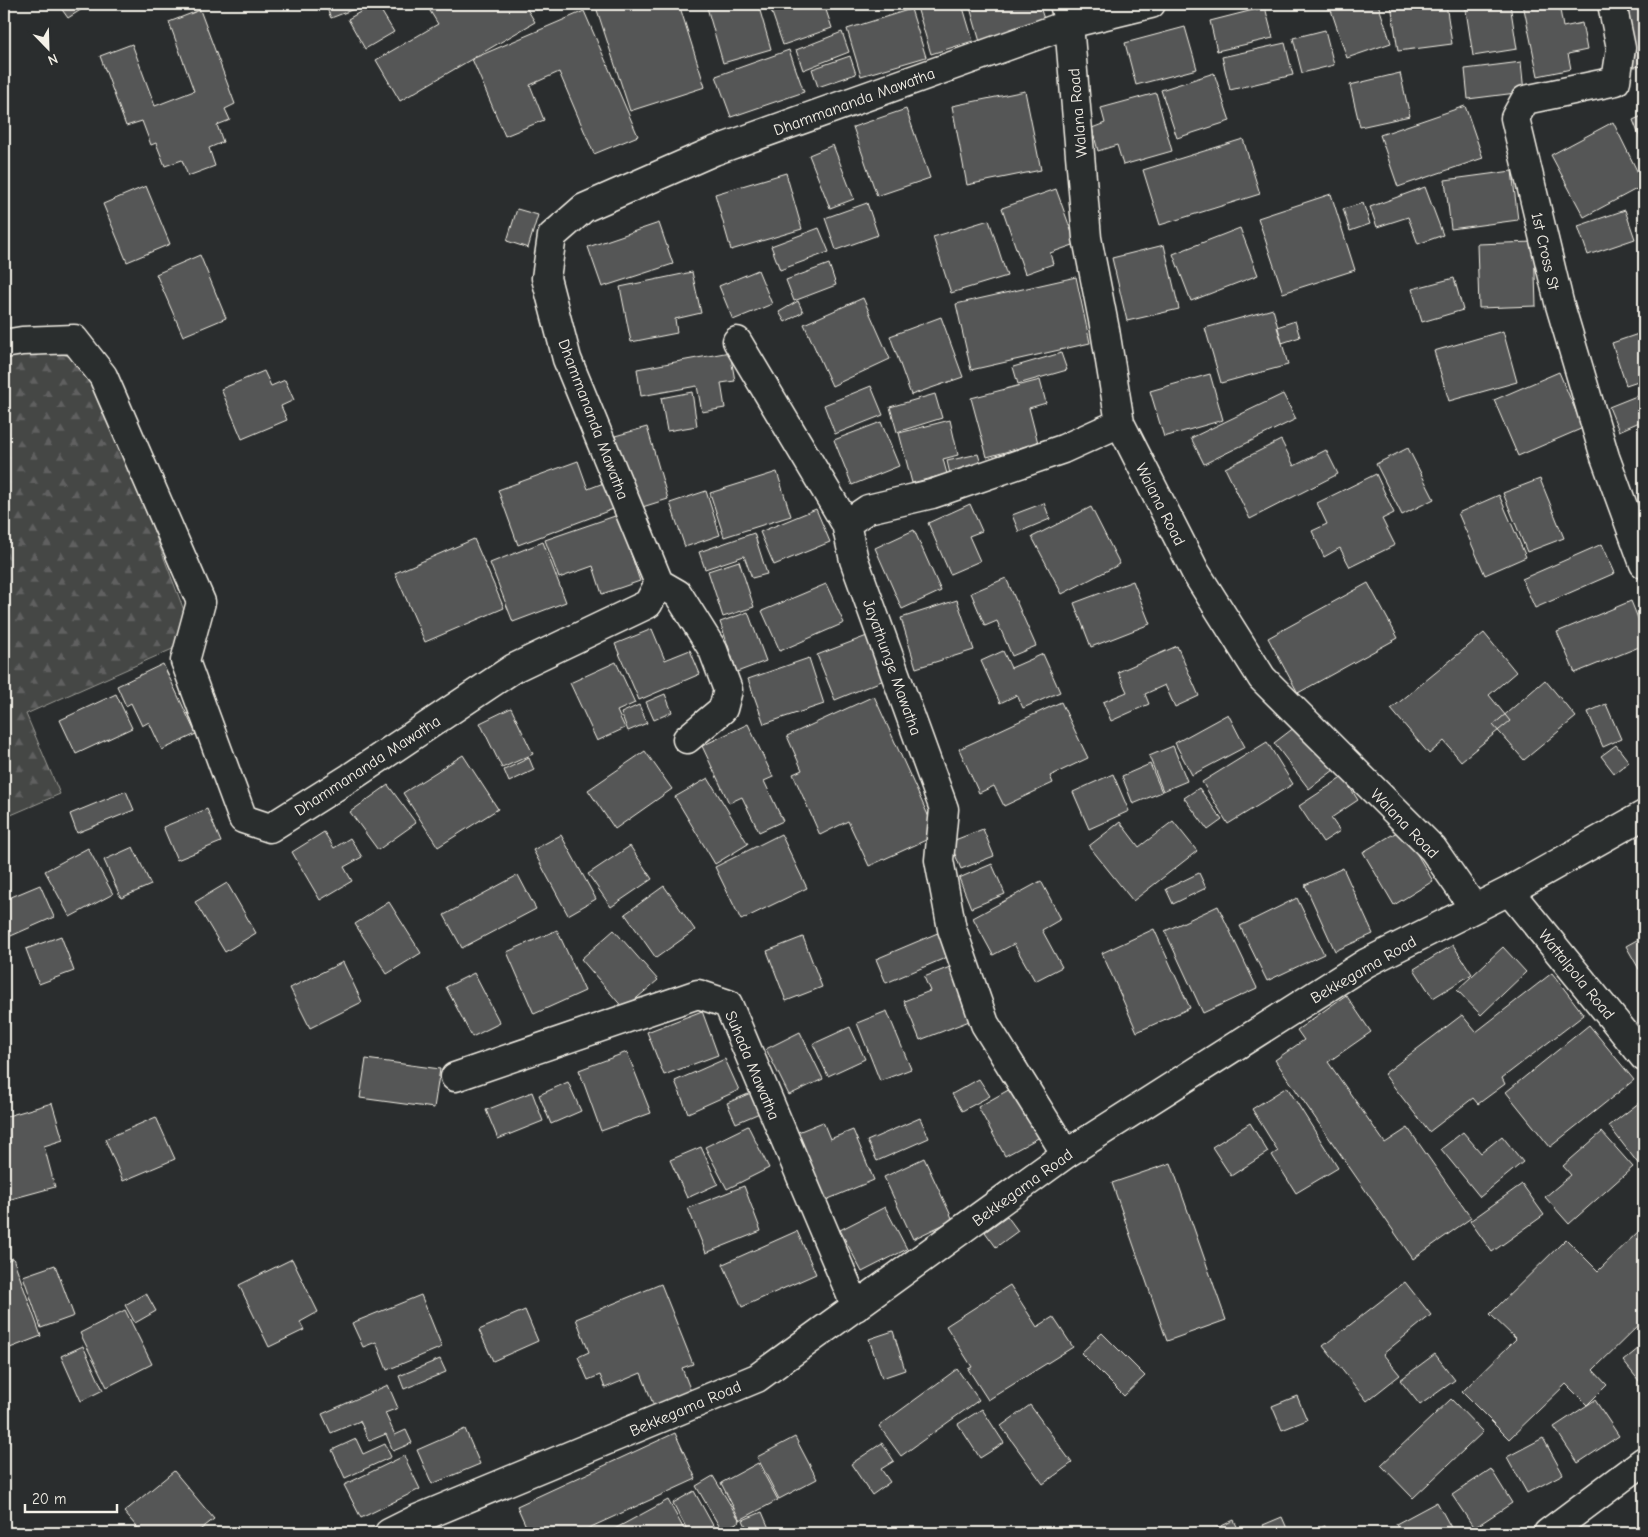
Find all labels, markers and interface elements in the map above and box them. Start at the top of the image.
north arrow [22,22,72,72]
text: N [45,50,60,69]
street label: Dhammananda Mawatha [771,64,937,140]
street label: Walana Road [1065,67,1091,158]
street label: 1st Cross St [1527,211,1563,292]
street label: Dhammananda Mawatha [554,337,632,502]
street label: Walana Road [1132,460,1189,549]
street label: Jayathunge Mawatha [859,597,925,738]
street label: Dhammananda Mawatha [291,712,444,820]
street label: Walana Road [1367,785,1442,862]
street label: Wattalpola Road [1535,926,1618,1023]
street label: Bekkegama Road [1307,932,1420,1007]
street label: Suhada Mawatha [721,1008,783,1123]
street label: Bekkegama Road [969,1145,1076,1230]
street label: Bekkegama Road [627,1377,744,1440]
scale bar [25,1482,118,1514]
text: 20 m [32,1490,66,1508]

